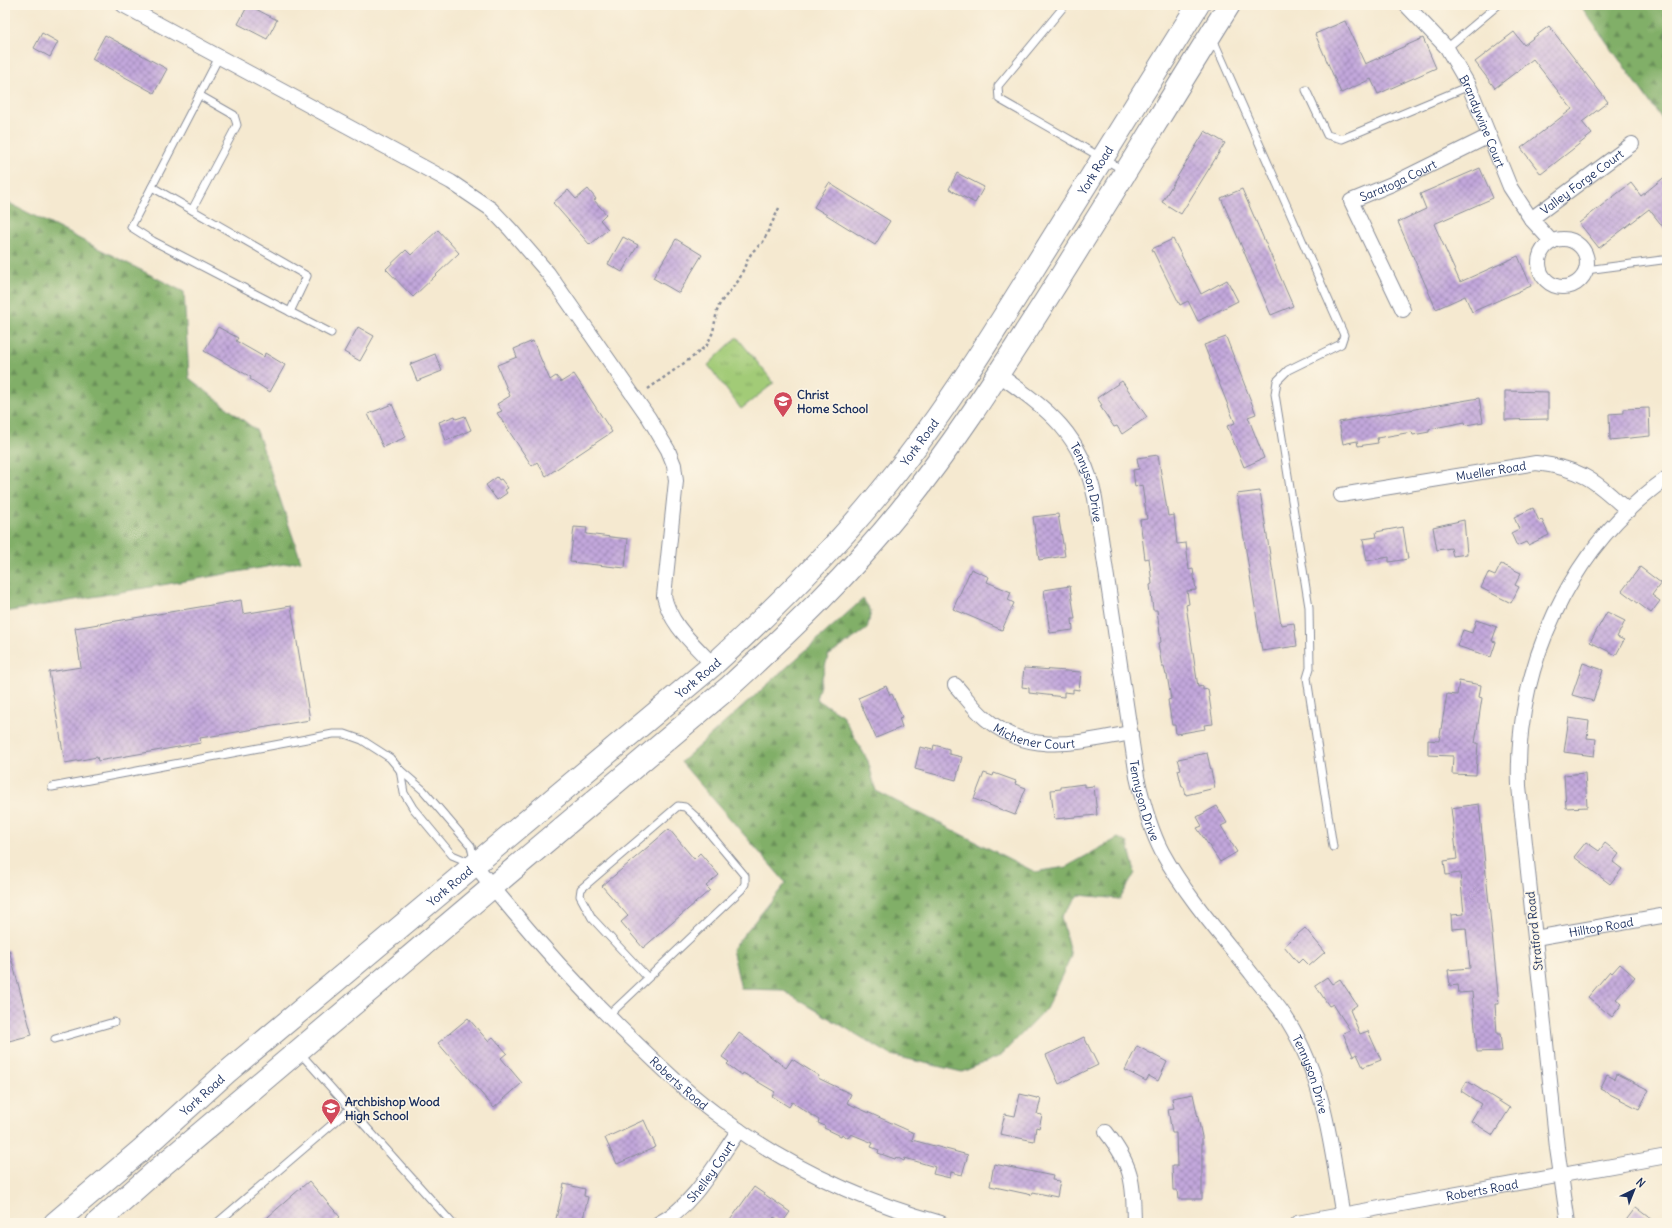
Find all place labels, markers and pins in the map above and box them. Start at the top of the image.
place label: Christ Home School [797,387,868,416]
school or university icon: Christ Home School [772,390,794,418]
place label: Archbishop Wood High School [345,1094,440,1124]
school or university icon: Archbishop Wood High School [320,1097,342,1125]

